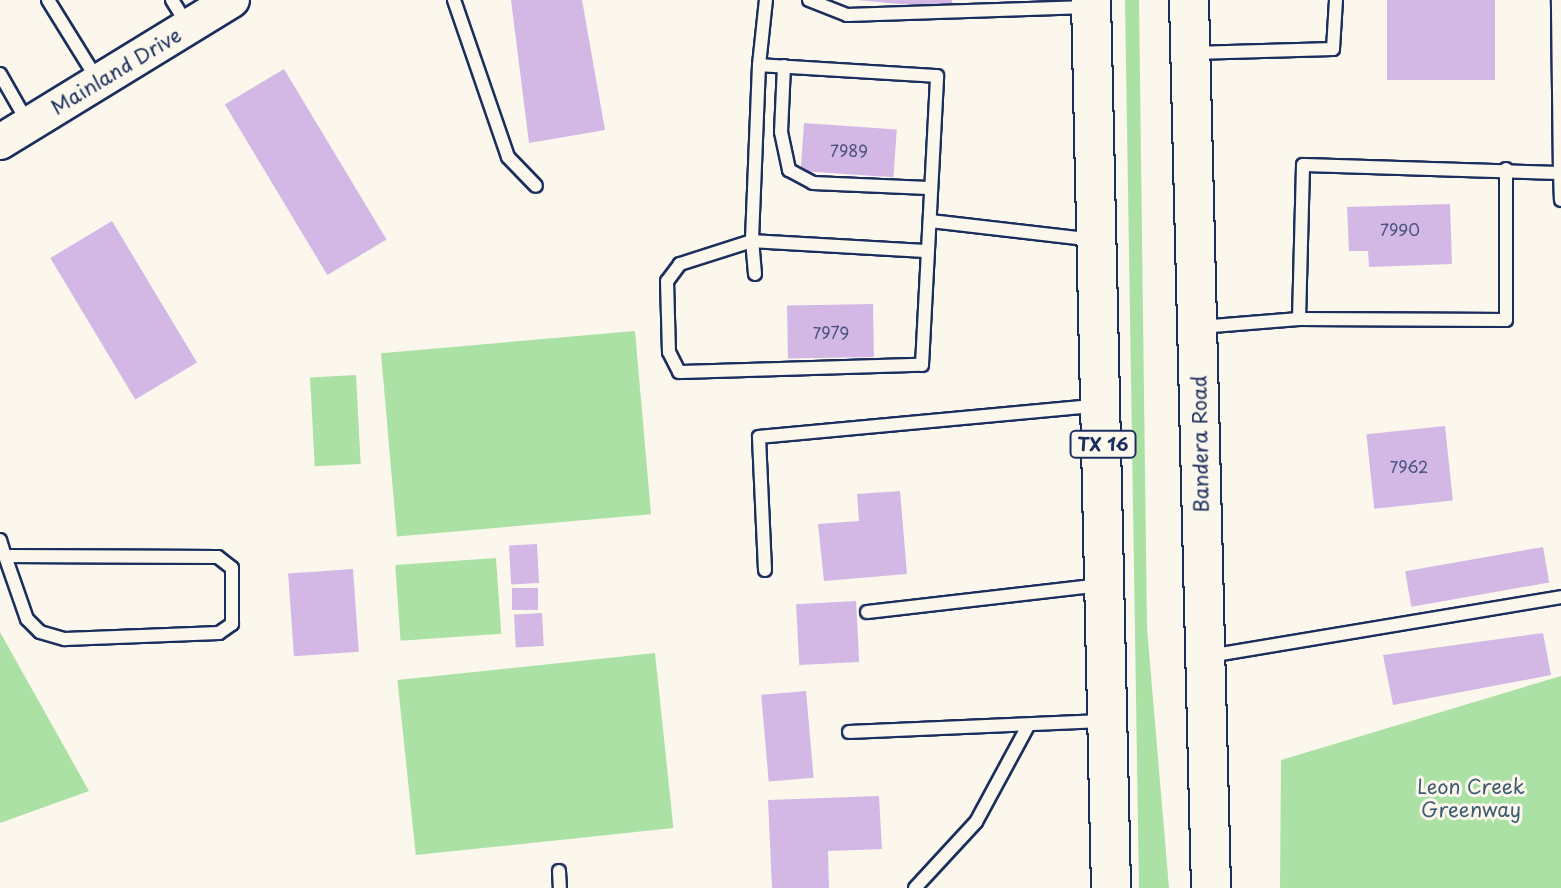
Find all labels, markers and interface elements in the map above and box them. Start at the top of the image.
street label: Mainland Drive [46,22,186,120]
house number: 7989 [830,140,868,160]
house number: 7990 [1380,219,1420,239]
house number: 7979 [813,322,849,342]
street label: Bandera Road [1187,376,1213,512]
road number: TX 16 [1069,430,1137,458]
house number: 7962 [1390,456,1428,476]
park label: Leon Creek Greenway [1417,774,1525,821]

